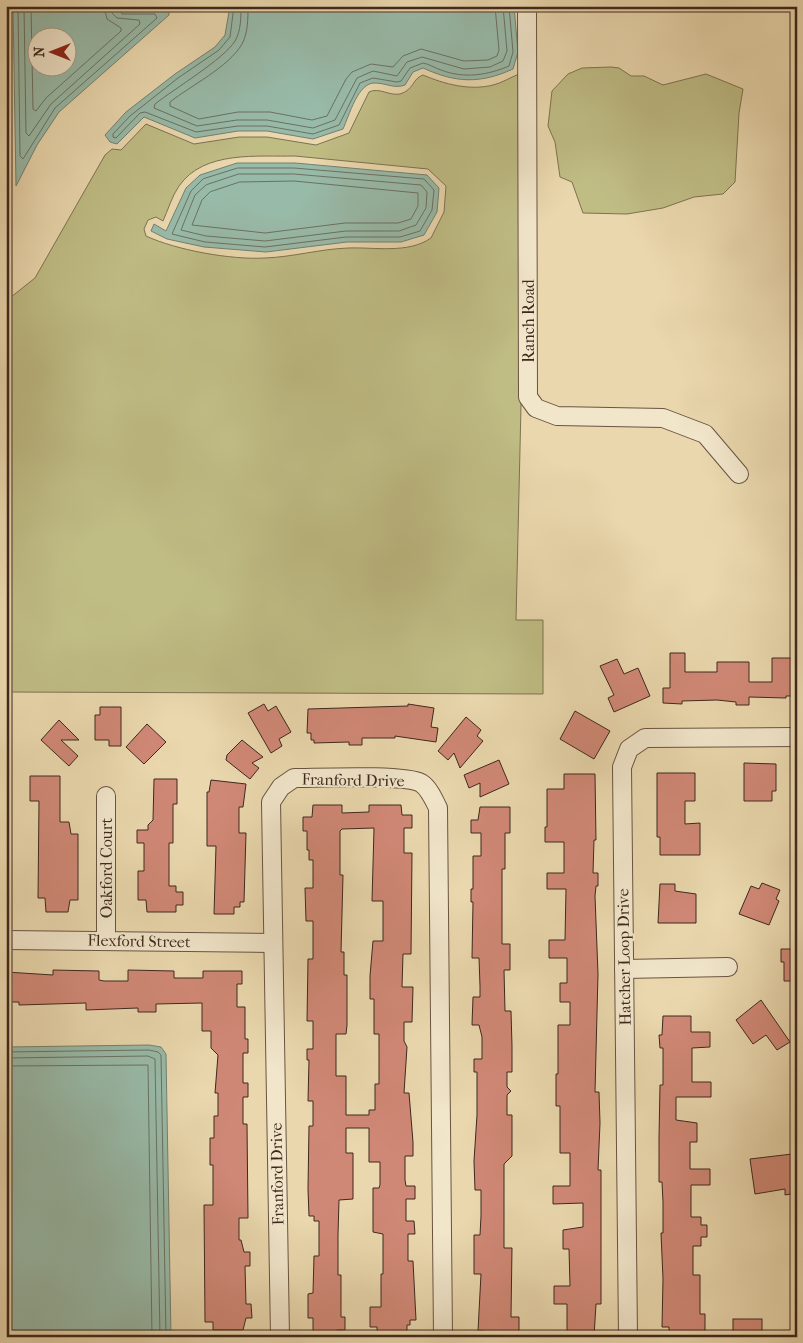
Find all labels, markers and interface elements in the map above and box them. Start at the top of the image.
north arrow [28,28,78,78]
text: N [31,46,48,57]
street label: Ranch Road [519,279,538,363]
street label: Franford Drive [301,770,405,790]
street label: Oakford Court [97,817,116,918]
street label: Hatcher Loop Drive [613,888,635,1026]
street label: Flexford Street [87,931,191,951]
street label: Franford Drive [267,1122,287,1226]

